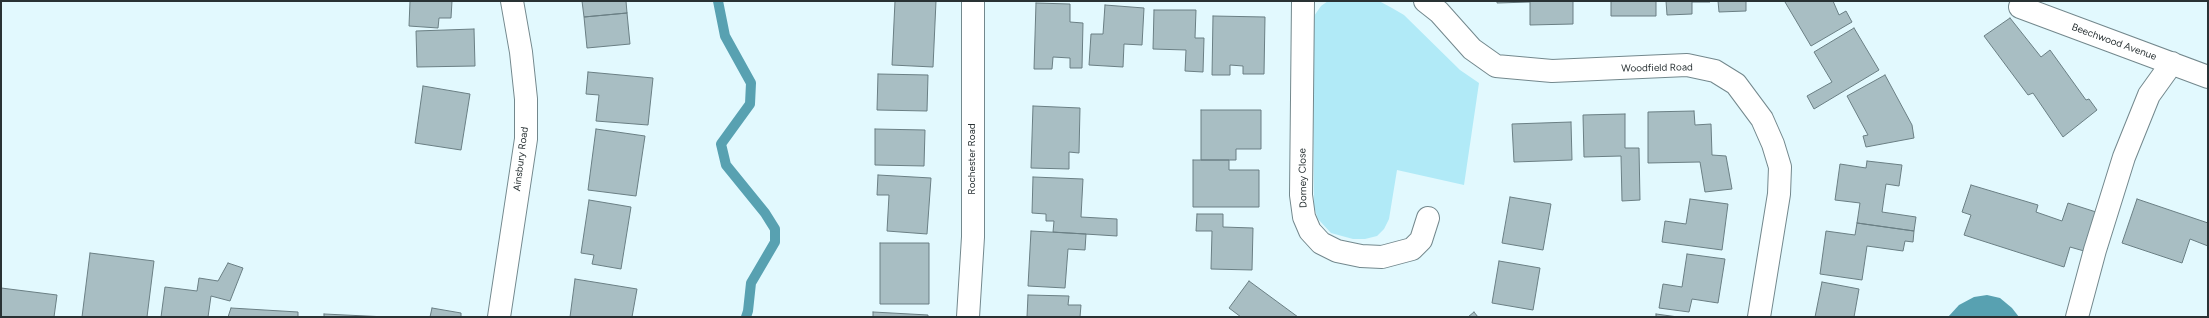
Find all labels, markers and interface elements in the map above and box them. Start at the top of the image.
street label: Beechwood Avenue [2070,21,2158,63]
street label: Woodfield Road [1621,61,1693,75]
street label: Rochester Road [966,123,978,195]
street label: Ainsbury Road [511,126,531,192]
street label: Dorney Close [1296,148,1310,208]

